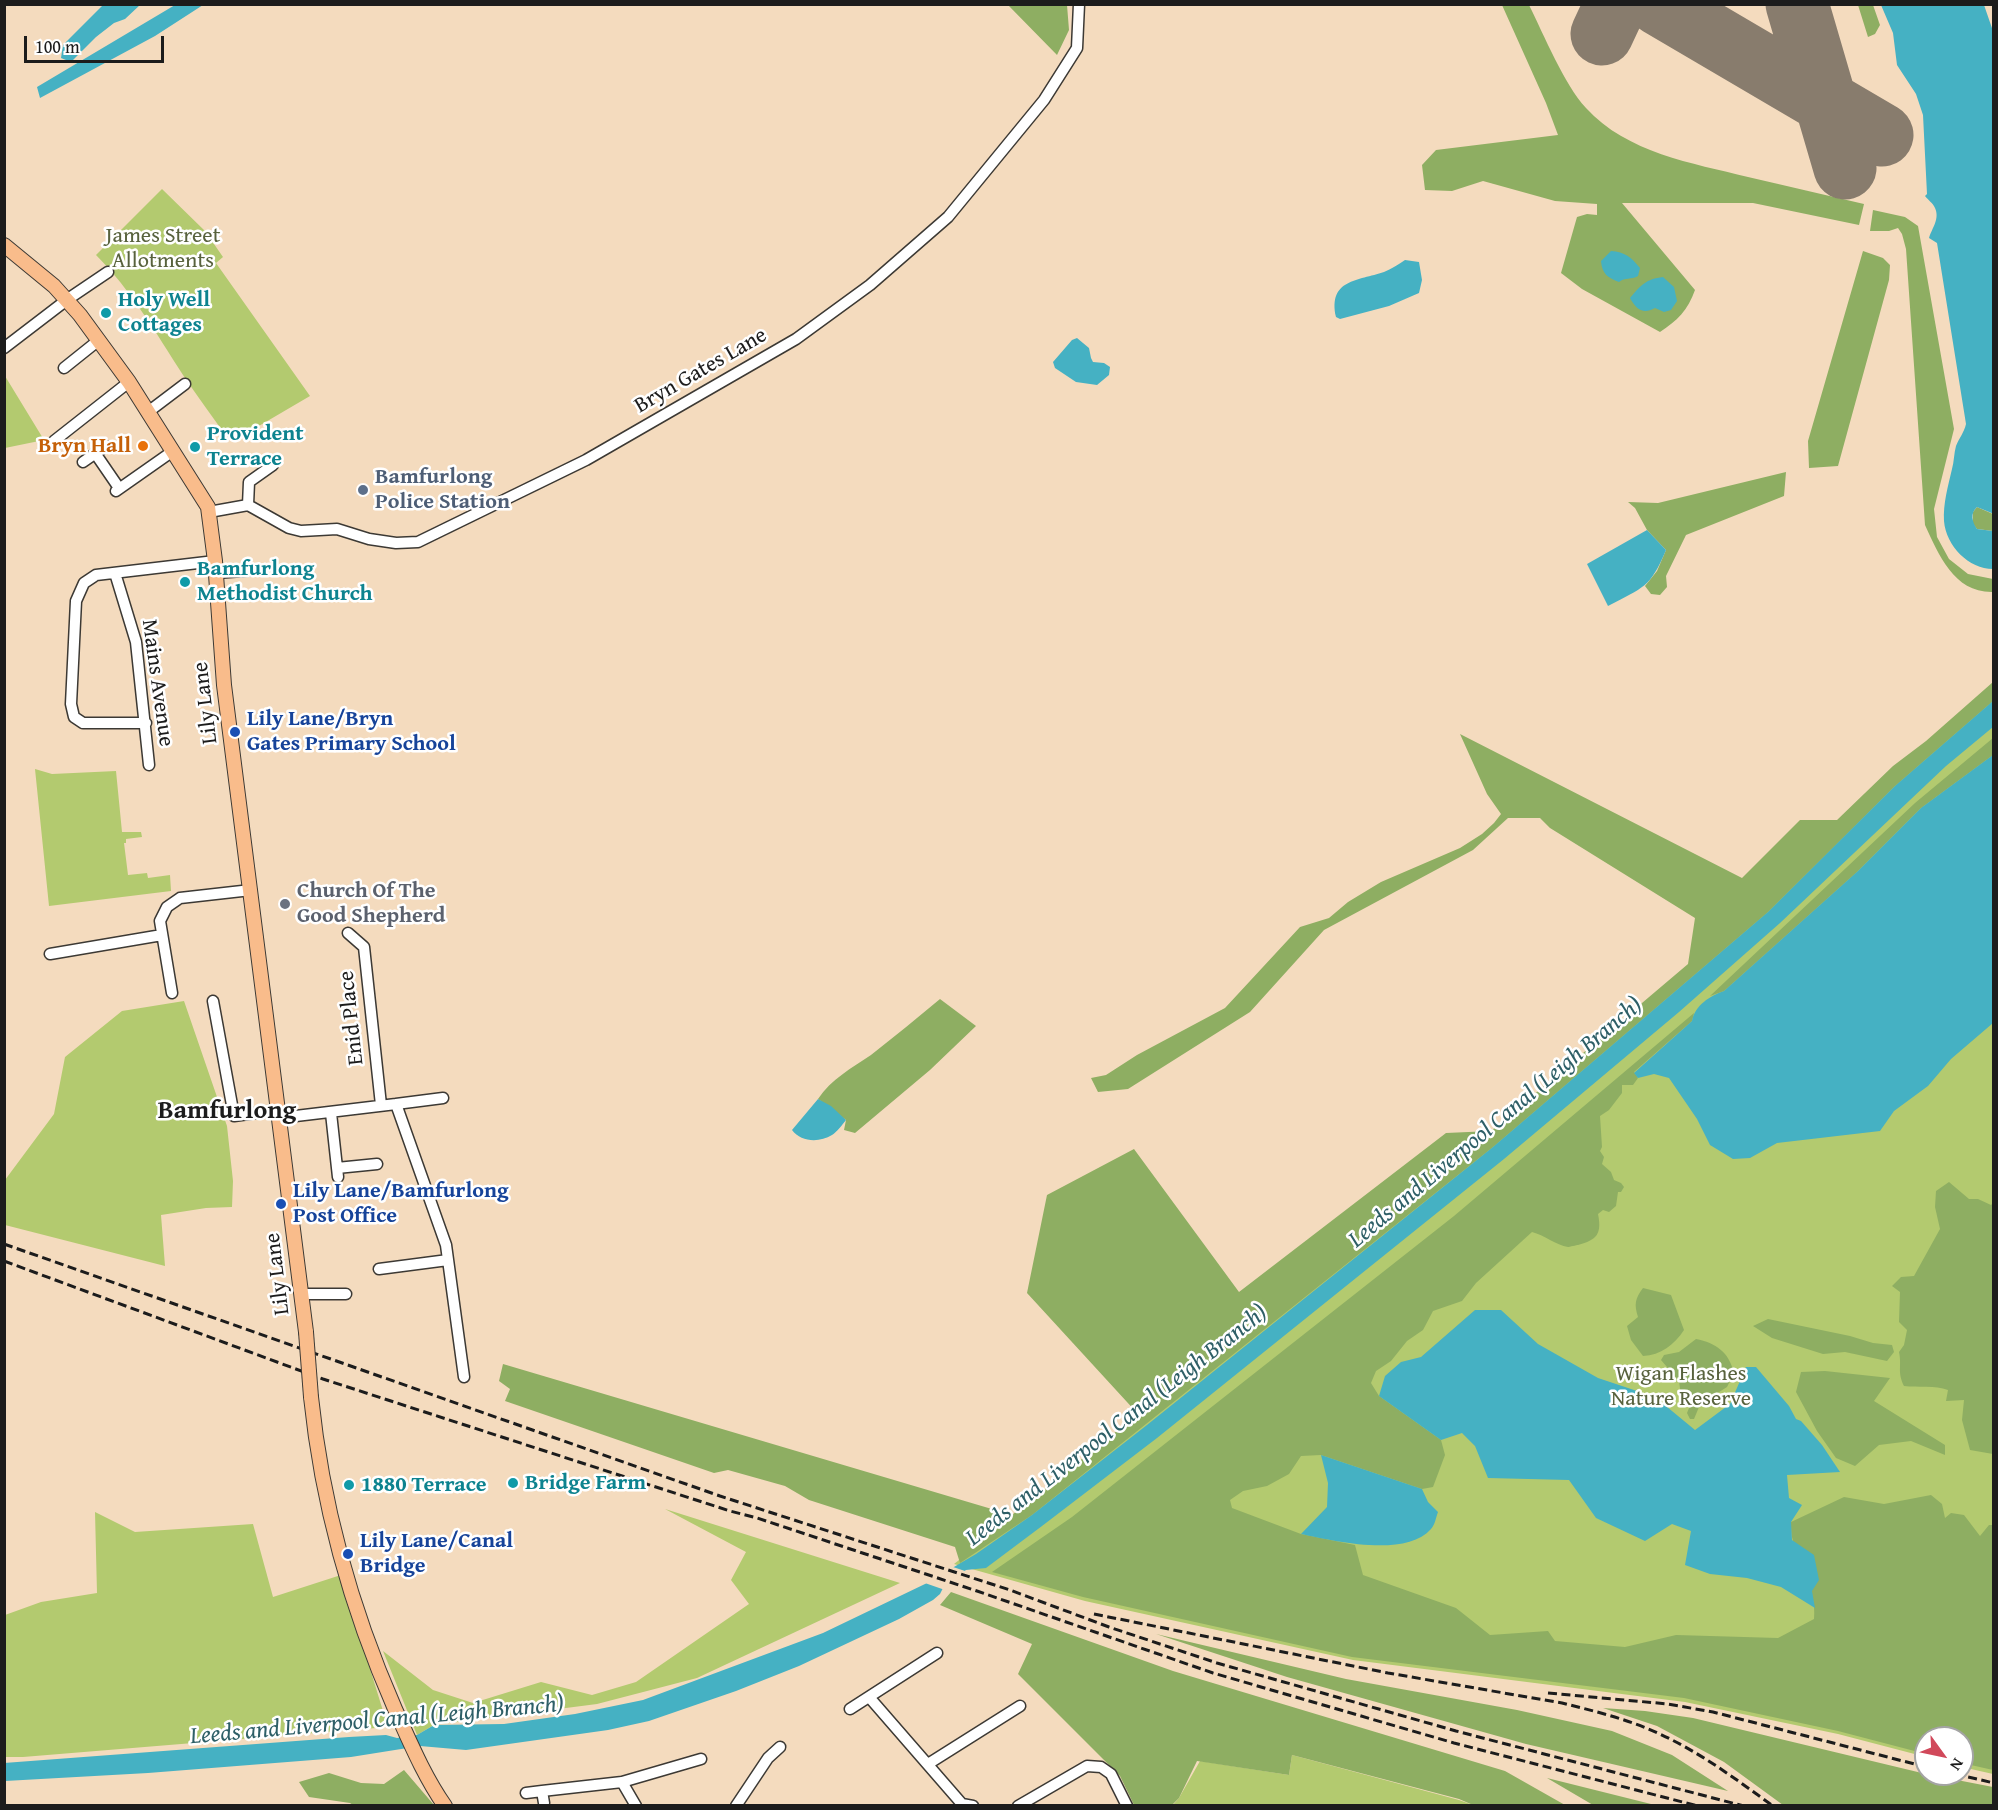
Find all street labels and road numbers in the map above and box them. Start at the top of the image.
street label: Bryn Gates Lane [630,322,772,420]
street label: Mains Avenue [135,618,179,748]
street label: Lily Lane [188,660,224,746]
street label: Enid Place [334,970,370,1066]
street label: Lily Lane [260,1231,296,1317]

